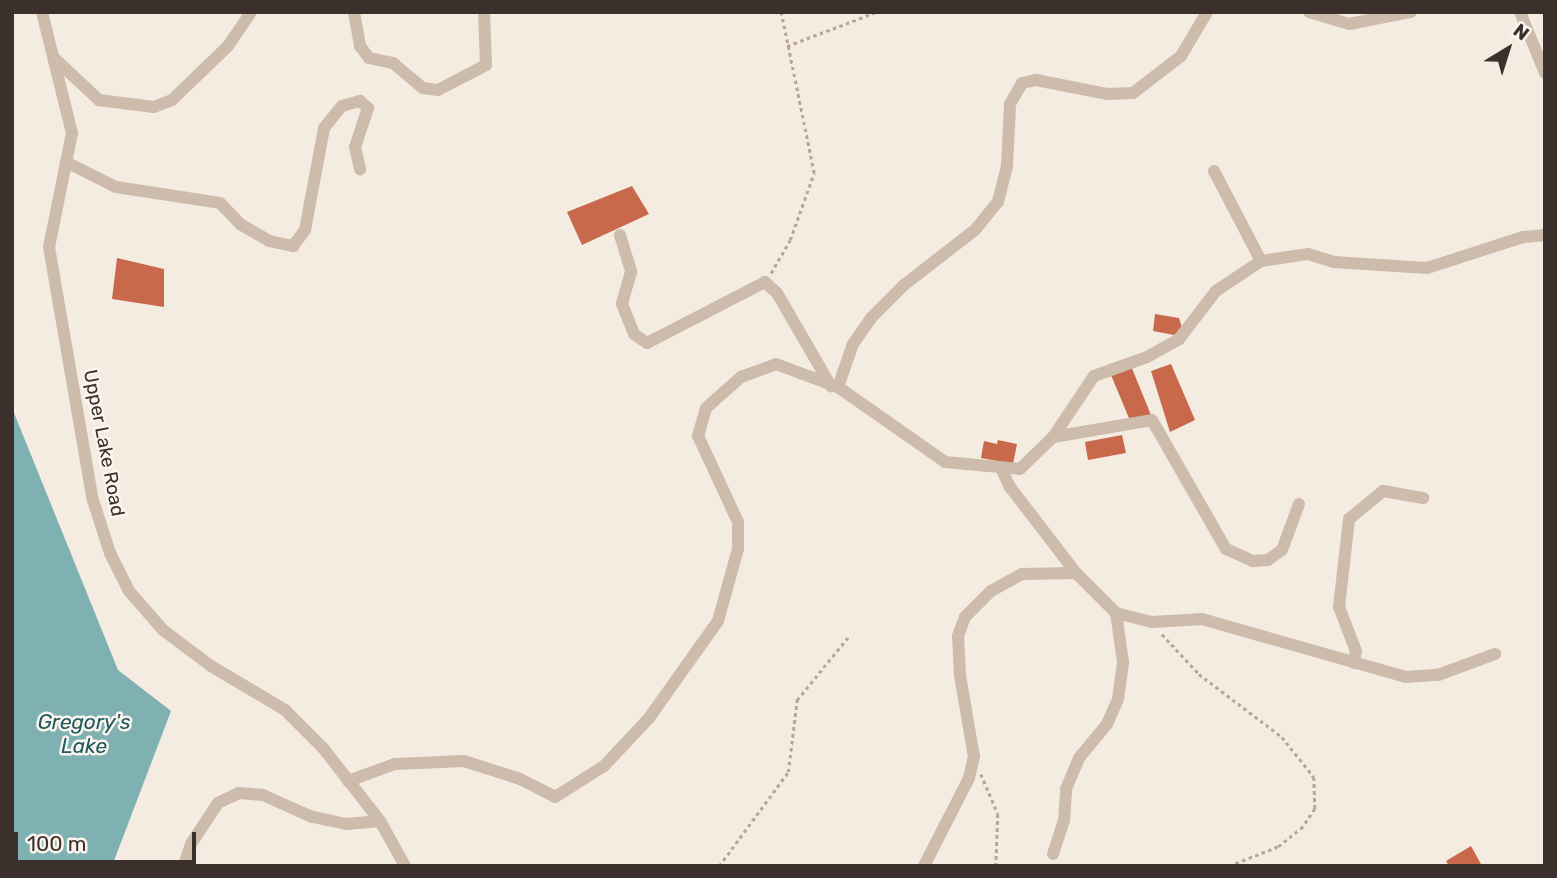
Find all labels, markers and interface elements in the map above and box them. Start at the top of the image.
north arrow [1473,14,1543,84]
text: N [1509,19,1534,45]
street label: Upper Lake Road [79,368,129,518]
water label: Gregory's Lake [37,709,131,759]
scale bar [18,818,200,862]
text: 100 m [27,831,86,856]

